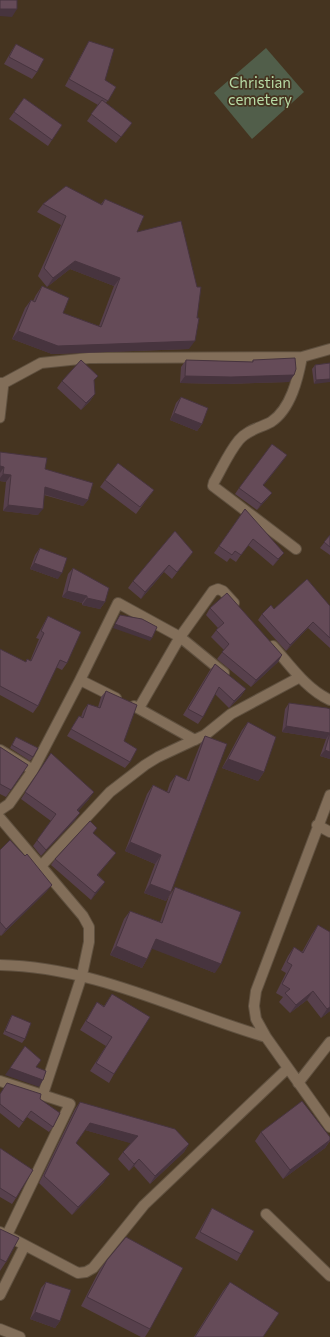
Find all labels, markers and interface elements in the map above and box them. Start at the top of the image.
park label: Christian cemetery [228,73,292,108]

